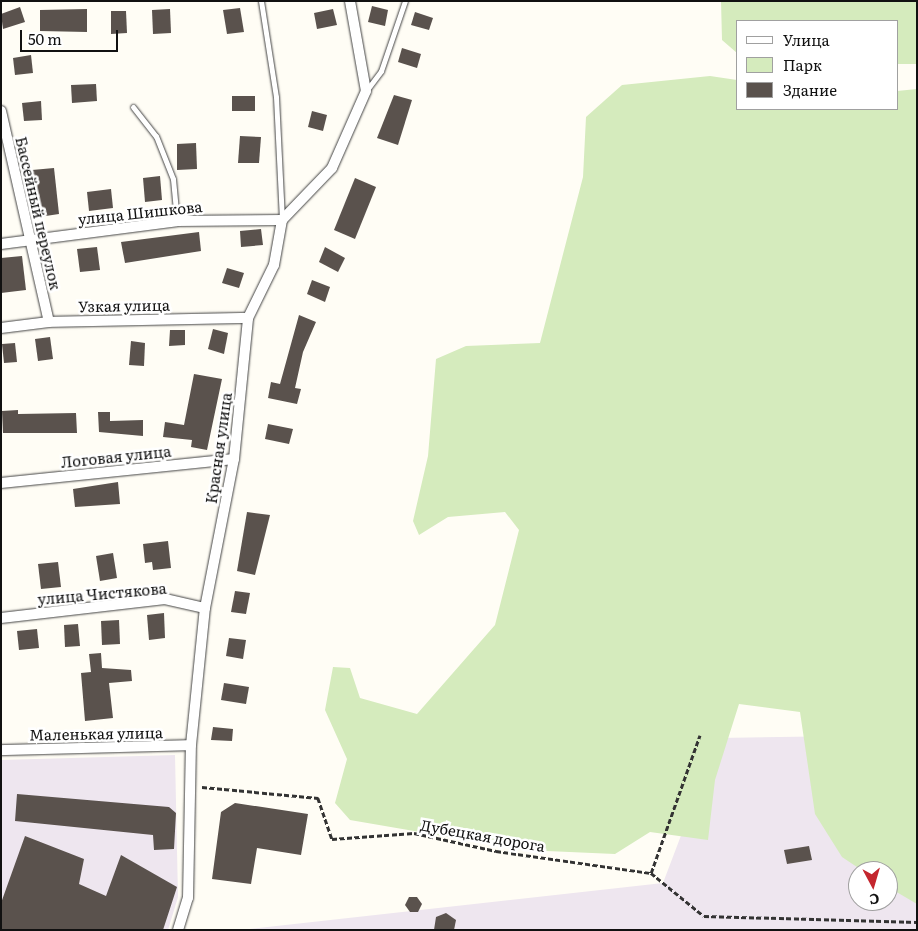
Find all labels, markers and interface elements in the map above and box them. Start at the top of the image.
scale bar [22,20,120,52]
legend [736,20,898,110]
text: 50 m [28,27,62,50]
text: Улица [783,28,830,51]
text: Парк [783,53,822,76]
text: Здание [783,78,837,101]
street label: Бассейный переулок [13,135,65,291]
street label: улица Шишкова [77,197,203,227]
street label: Узкая улица [78,295,170,315]
street label: Красная улица [201,391,235,505]
street label: Логовая улица [60,441,172,471]
street label: улица Чистякова [37,578,167,608]
street label: Маленькая улица [29,723,163,743]
street label: Дубецкая дорога [419,815,547,855]
north arrow [848,861,898,911]
text: С [868,889,880,910]

